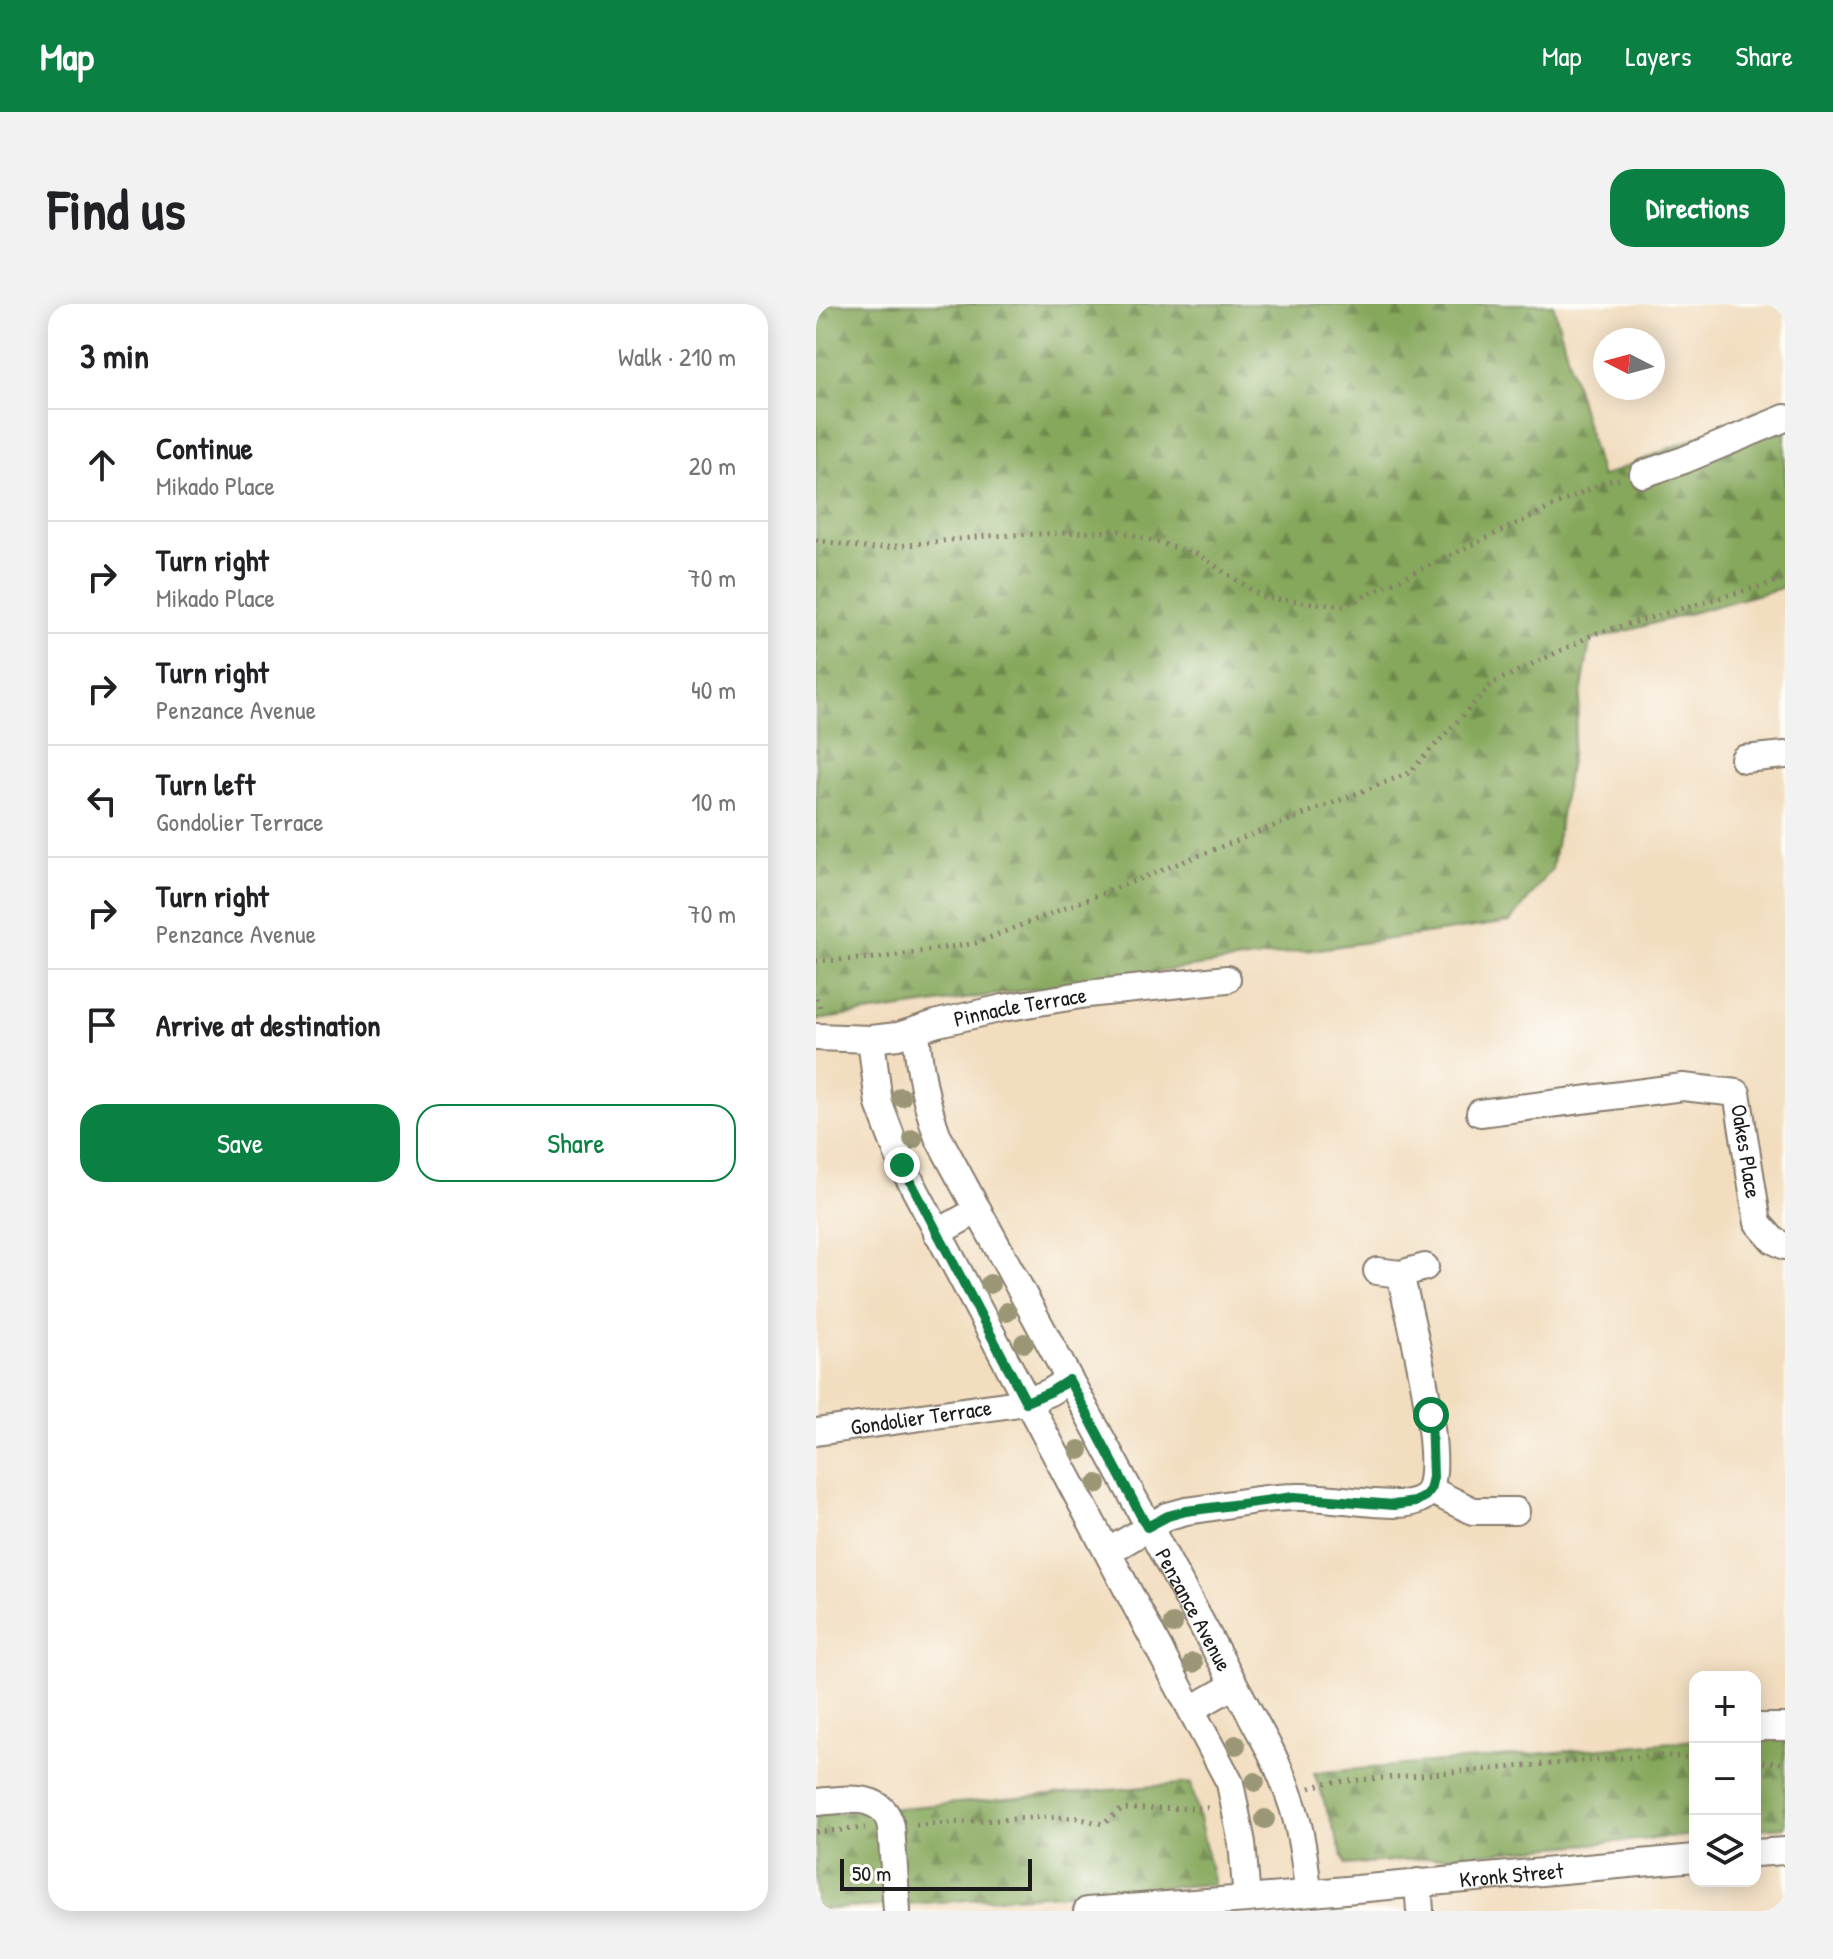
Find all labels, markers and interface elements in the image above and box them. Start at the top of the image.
text: Map [40,30,94,82]
text: Map [1542,37,1582,75]
text: Layers [1626,37,1691,75]
text: Share [1735,37,1793,75]
button: Directions [1610,169,1785,247]
text: Find us [48,171,186,246]
north arrow [1593,328,1665,400]
text: 3 min [80,333,149,379]
text: Walk · 210 m [618,339,736,374]
text: Continue [156,428,253,468]
icon: ahead [80,443,124,487]
text: 20 m [689,448,736,483]
text: Mikado Place [156,468,275,503]
text: Turn right [156,540,269,580]
icon: right [80,555,124,599]
text: 70 m [688,560,736,595]
text: Mikado Place [156,580,275,615]
text: Turn right [156,652,269,692]
icon: right [80,667,124,711]
text: 40 m [691,672,736,707]
text: Penzance Avenue [156,692,316,727]
text: Turn left [156,764,255,804]
icon: left [80,779,124,823]
text: 10 m [691,784,736,819]
text: Gondolier Terrace [156,804,324,839]
text: Turn right [156,876,269,916]
icon: right [80,891,124,935]
text: 70 m [688,896,736,931]
text: Penzance Avenue [156,916,316,951]
street label: Pinnacle Terrace [951,979,1089,1034]
icon: arrive [80,1003,124,1047]
text: Arrive at destination [156,1005,381,1045]
street label: Oakes Place [1724,1102,1769,1201]
button: Save [80,1104,400,1182]
button: Share [416,1104,736,1182]
route end [884,1147,920,1183]
street label: Gondolier Terrace [849,1392,994,1442]
route start [1413,1397,1449,1433]
street label: Penzance Avenue [1148,1543,1239,1677]
map controls [1689,1671,1761,1887]
button: + [1689,1671,1761,1743]
button: − [1689,1743,1761,1815]
button: layers [1689,1815,1761,1887]
scale bar [840,1855,1032,1891]
street label: Kronk Street [1458,1855,1565,1894]
text: 50 m [852,1858,891,1888]

